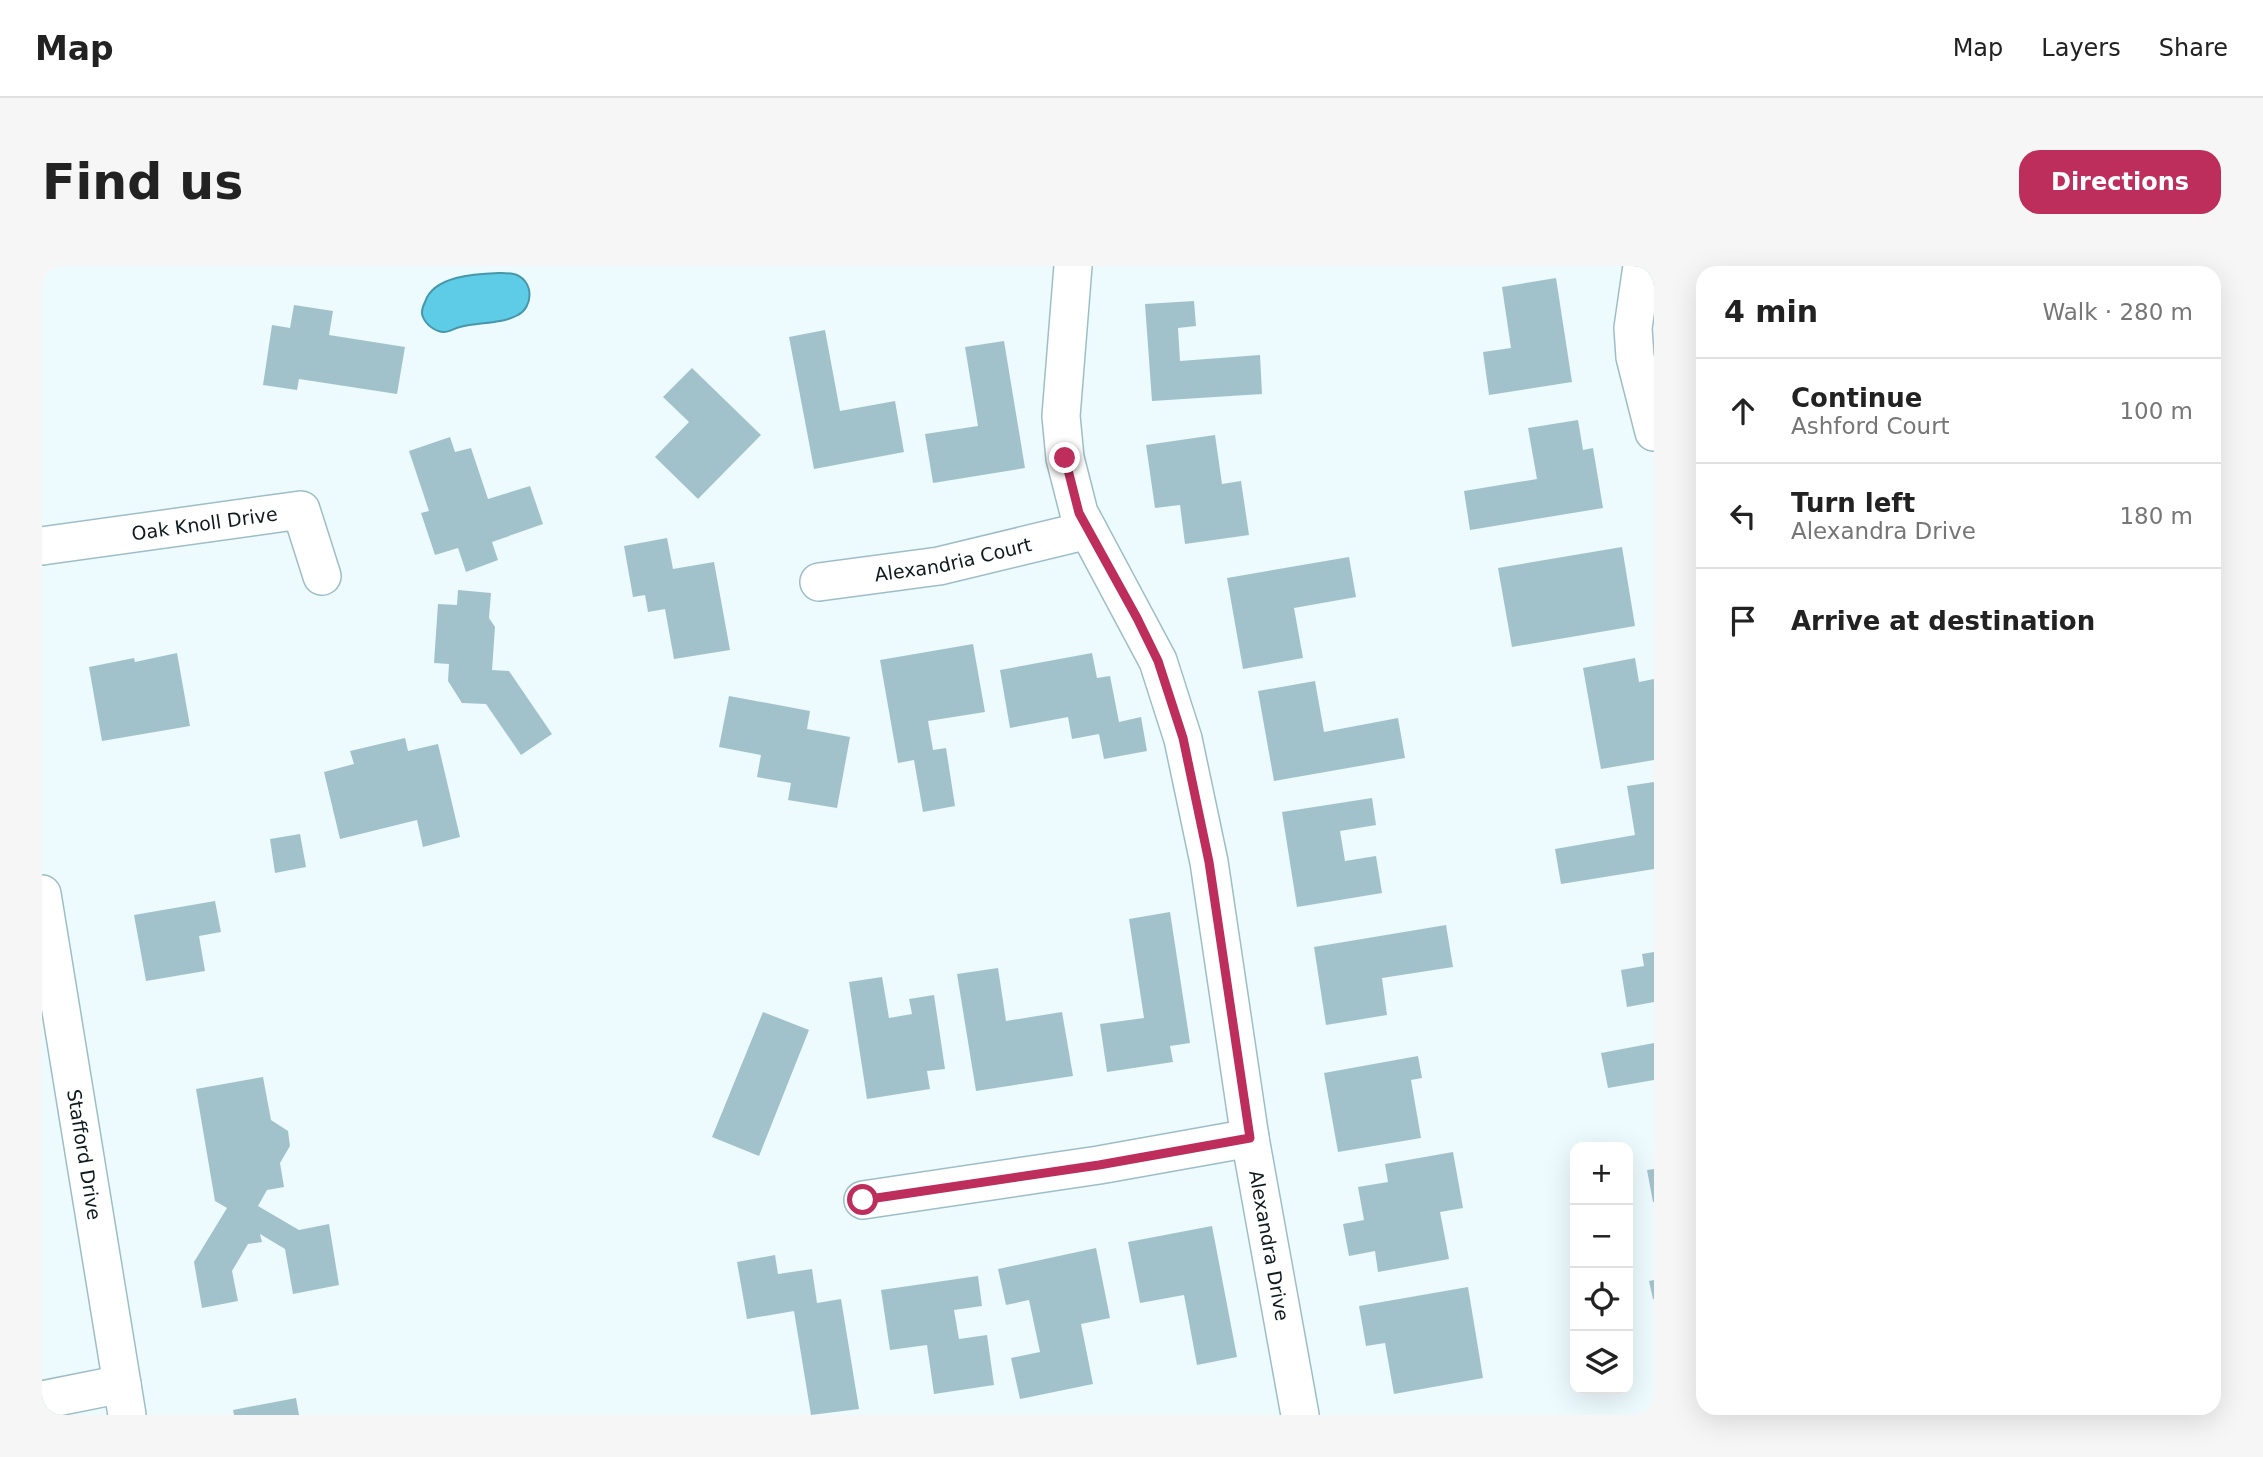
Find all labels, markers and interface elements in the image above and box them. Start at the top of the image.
text: Map [35,29,114,68]
text: Map [1953,34,2003,62]
text: Layers [2041,34,2121,62]
text: Share [2159,34,2228,62]
button: Directions [2019,150,2221,214]
text: Find us [42,154,243,211]
text: 4 min [1724,294,1818,329]
text: Walk · 280 m [2042,299,2193,325]
text: Continue [1791,383,1922,413]
icon: ahead [1724,392,1762,430]
text: 100 m [2119,398,2193,424]
text: Ashford Court [1791,413,1950,439]
route end [1049,442,1080,473]
text: Turn left [1791,488,1915,518]
icon: left [1724,497,1762,535]
street label: Oak Knoll Drive [130,502,279,544]
text: 180 m [2119,503,2193,529]
text: Alexandra Drive [1791,518,1976,544]
street label: Alexandria Court [873,533,1034,585]
icon: arrive [1724,602,1762,640]
text: Arrive at destination [1791,606,2095,636]
street label: Stafford Drive [63,1088,106,1222]
map controls [1570,1142,1633,1394]
button: + [1570,1142,1633,1205]
street label: Alexandra Drive [1245,1168,1294,1323]
route start [847,1184,878,1215]
button: − [1570,1205,1633,1268]
button: locate [1570,1268,1633,1331]
button: layers [1570,1331,1633,1394]

